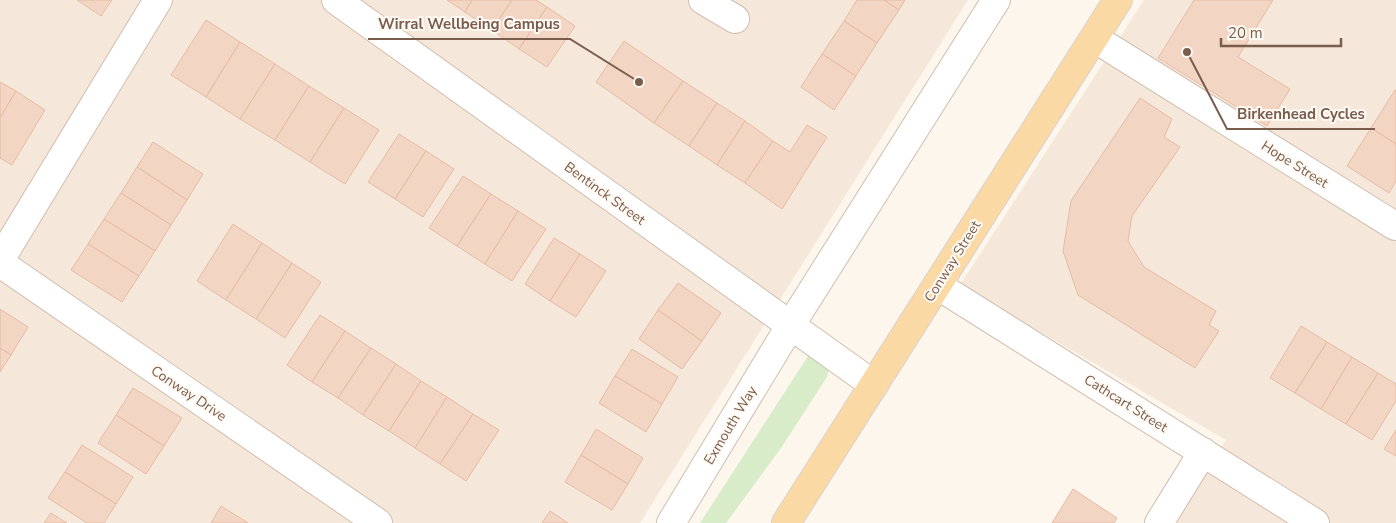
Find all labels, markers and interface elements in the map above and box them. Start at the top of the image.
callout: Wirral Wellbeing Campus [368,9,570,39]
text: Wirral Wellbeing Campus [378,14,560,34]
scale bar [1221,15,1341,47]
text: 20 m [1228,23,1263,43]
callout: Birkenhead Cycles [1227,99,1375,129]
text: Birkenhead Cycles [1237,104,1365,124]
street label: Hope Street [1258,136,1332,193]
street label: Bentinck Street [560,157,649,229]
street label: Conway Street [920,217,985,306]
street label: Conway Drive [147,361,230,426]
street label: Cathcart Street [1080,370,1171,437]
street label: Exmouth Way [699,382,762,468]

